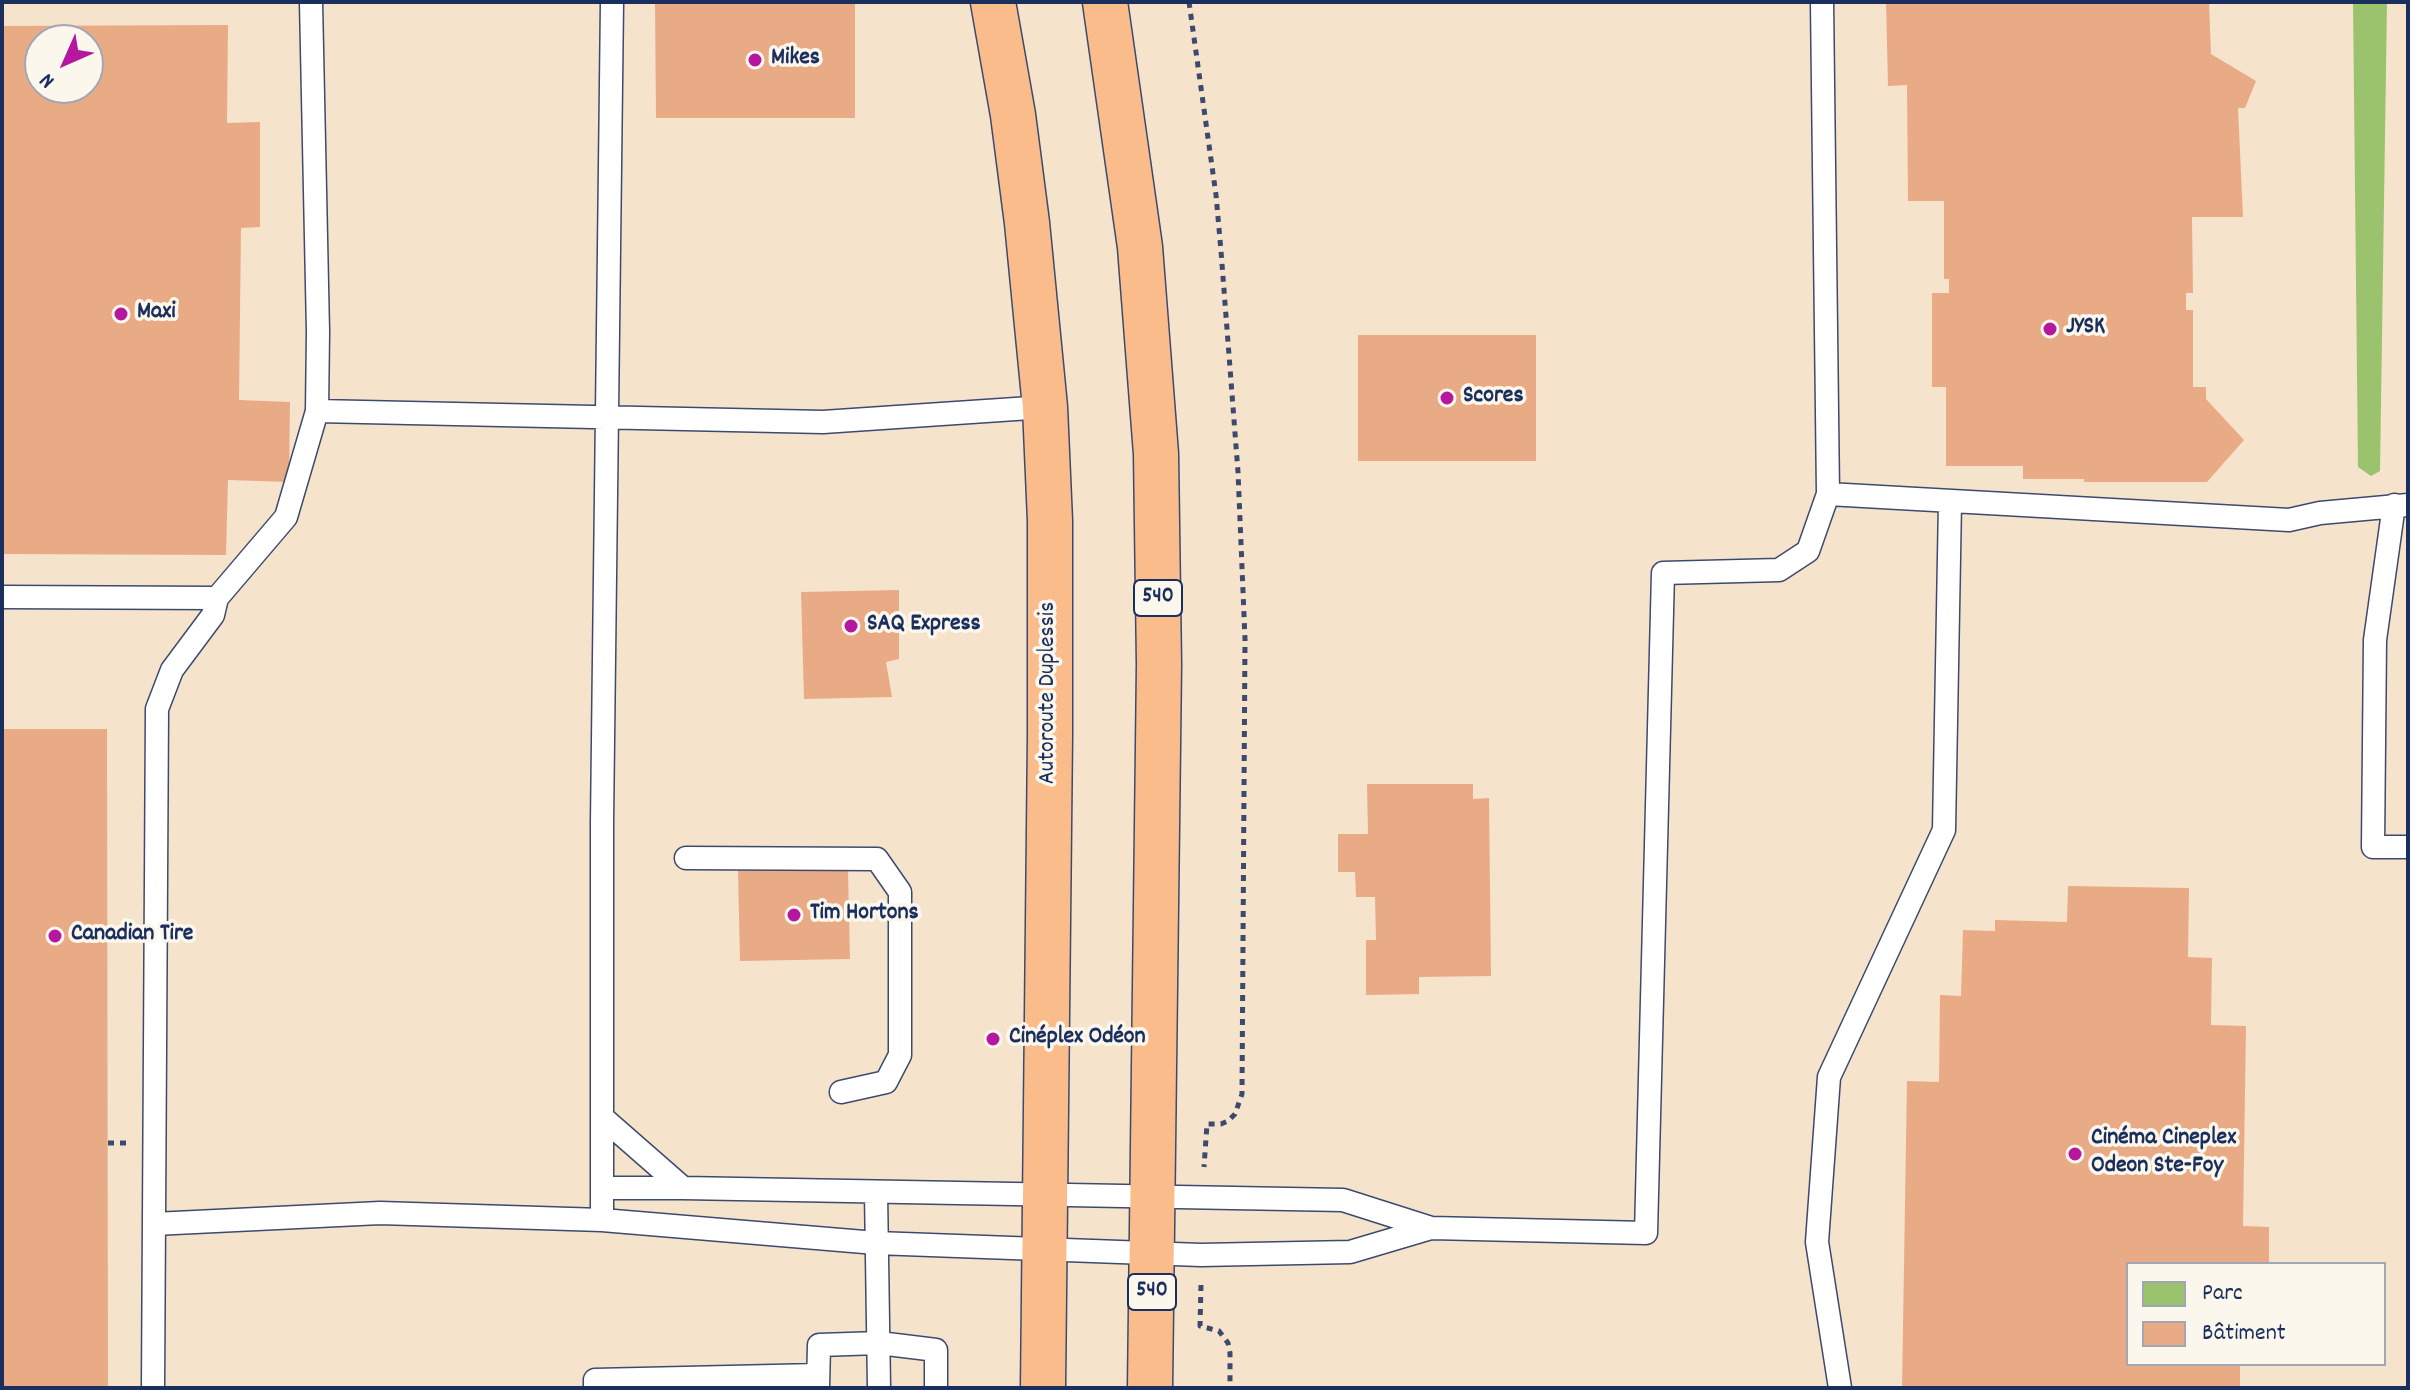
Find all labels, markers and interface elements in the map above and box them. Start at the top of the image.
north arrow [24,24,104,104]
place label: Mikes [771,46,820,74]
marker: Mikes [746,51,764,69]
text: N [33,65,63,95]
place label: Maxi [137,300,176,328]
marker: Maxi [112,305,130,323]
place label: JYSK [2066,315,2105,343]
marker: JYSK [2041,320,2059,338]
place label: Scores [1463,384,1523,412]
marker: Scores [1438,389,1456,407]
road number: 540 [1134,580,1182,616]
street label: Autoroute Duplessis [1036,602,1064,784]
place label: SAQ Express [867,612,981,640]
marker: SAQ Express [842,617,860,635]
place label: Tim Hortons [810,901,919,929]
marker: Tim Hortons [785,906,803,924]
place label: Canadian Tire [71,922,193,950]
marker: Canadian Tire [46,927,64,945]
place label: Cinéplex Odéon [1009,1025,1146,1053]
marker: Cinéplex Odéon [984,1030,1002,1048]
place label: Cinéma Cineplex Odeon Ste-Foy [2091,1126,2236,1182]
marker: Cinéma Cineplex Odeon Ste-Foy [2066,1145,2084,1163]
legend [2126,1262,2386,1366]
road number: 540 [1128,1274,1176,1310]
text: Parc [2202,1277,2243,1311]
text: Bâtiment [2202,1317,2286,1351]

